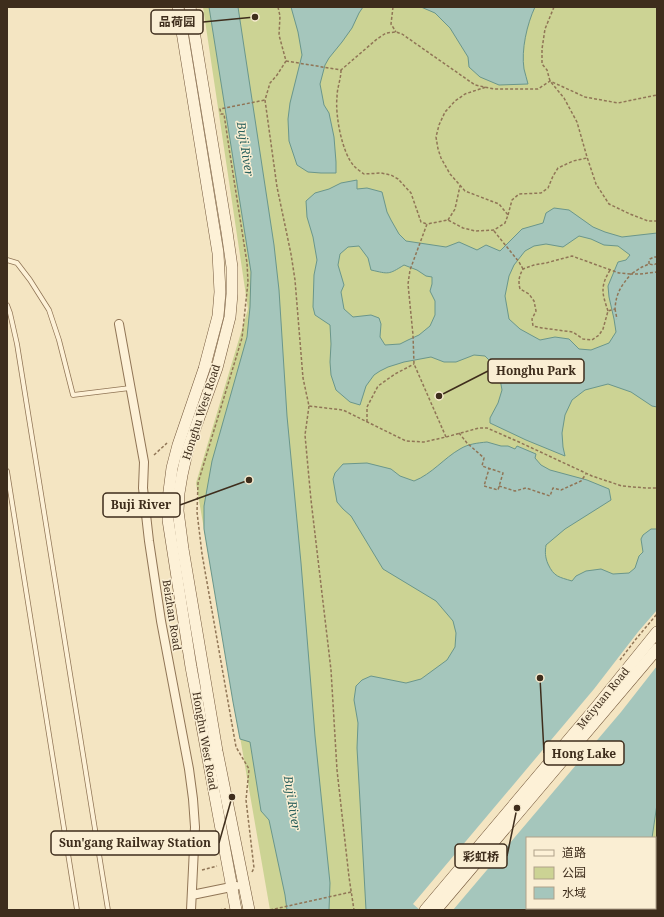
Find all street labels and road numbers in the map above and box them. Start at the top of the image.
street label: Honghu West Road [178,362,223,462]
street label: Beizhan Road [159,578,186,652]
street label: Meiyuan Road [573,663,632,732]
street label: Honghu West Road [189,690,222,792]

